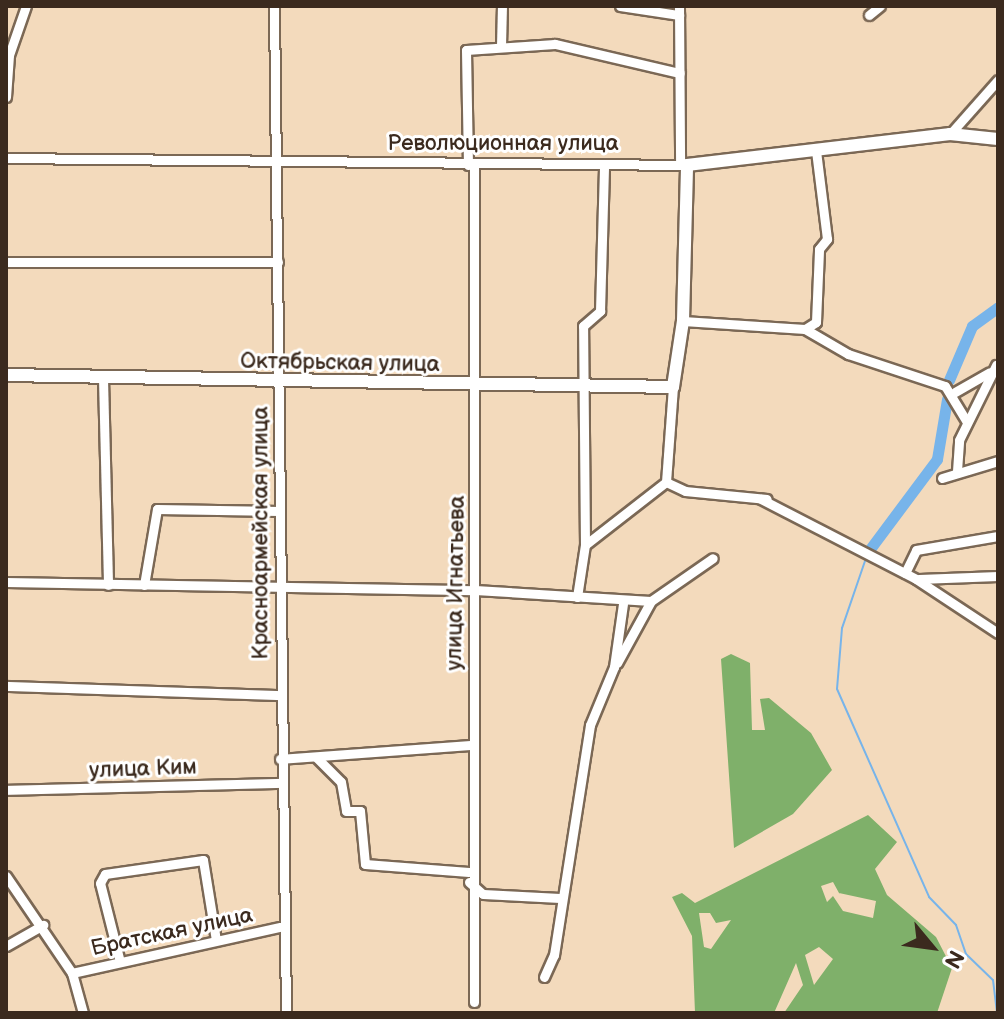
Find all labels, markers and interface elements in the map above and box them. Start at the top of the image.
street label: Революционная улица [387,131,619,157]
street label: Октябрьская улица [240,348,440,378]
street label: Красноармейская улица [248,406,274,660]
street label: улица Игнатьева [441,495,471,671]
street label: улица Ким [89,754,197,784]
street label: Братская улица [89,902,255,962]
north arrow [892,907,972,987]
text: N [938,945,969,973]

